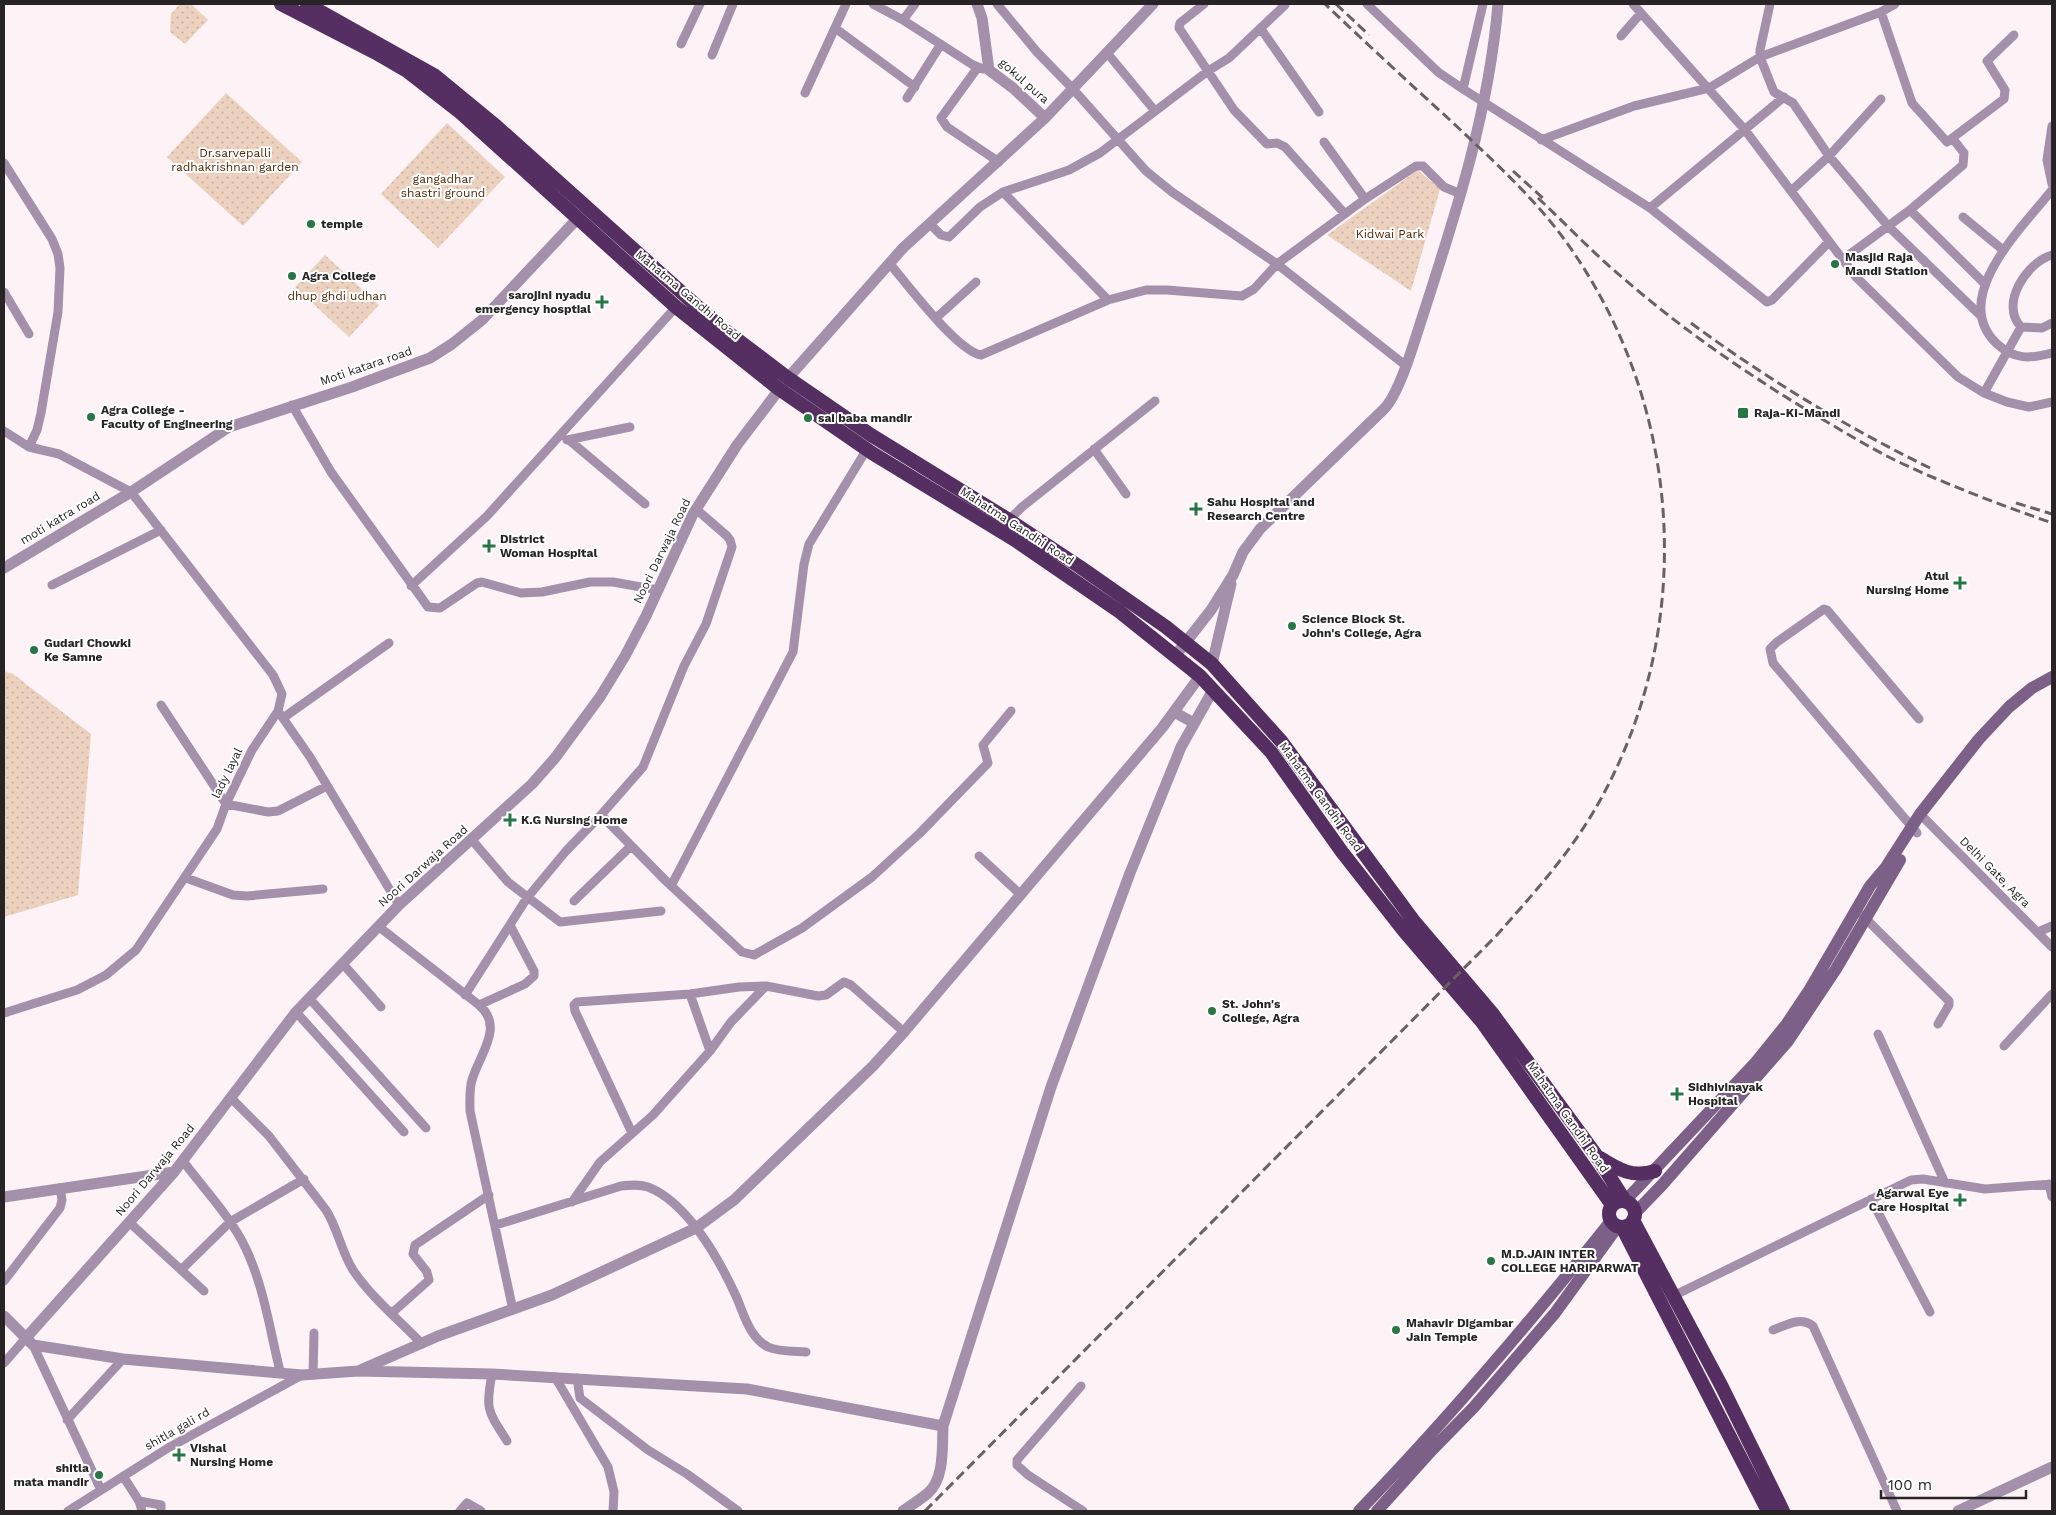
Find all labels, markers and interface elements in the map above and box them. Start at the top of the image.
street label: gokul pura [996,56,1052,107]
park label: Dr.sarvepalli radhakrishnan garden [171,146,299,174]
park label: gangadhar shastri ground [401,172,485,200]
place label: temple [321,217,363,231]
marker: temple [305,218,317,230]
park label: Kidwai Park [1356,227,1424,241]
street label: Mahatma Gandhi Road [633,247,743,343]
place label: Masjid Raja Mandi Station [1845,250,1928,278]
marker: Masjid Raja Mandi Station [1829,258,1841,270]
place label: Agra College [302,269,376,283]
marker: Agra College [286,270,298,282]
place label: sarojini nyadu emergency hosptial [475,288,591,316]
park label: dhup ghdi udhan [287,289,387,303]
marker: sarojini nyadu emergency hosptial [595,295,609,309]
street label: Moti katara road [318,344,414,388]
place label: Agra College - Faculty of Engineering [101,403,233,431]
marker: Raja-Ki-Mandi [1736,406,1750,420]
place label: Raja-Ki-Mandi [1754,406,1840,420]
marker: Agra College - Faculty of Engineering [85,411,97,423]
place label: sai baba mandir [818,411,913,425]
marker: sai baba mandir [802,412,814,424]
street label: Mahatma Gandhi Road [958,484,1076,568]
street label: moti katra road [18,489,102,547]
place label: Sahu Hospital and Research Centre [1207,495,1315,523]
street label: Noori Darwaja Road [630,496,694,606]
marker: Sahu Hospital and Research Centre [1189,502,1203,516]
place label: District Woman Hospital [500,532,597,560]
marker: District Woman Hospital [482,539,496,553]
place label: Atul Nursing Home [1866,569,1949,597]
marker: Atul Nursing Home [1953,576,1967,590]
place label: Science Block St. John's College, Agra [1302,612,1422,640]
marker: Science Block St. John's College, Agra [1286,620,1298,632]
place label: Gudari Chowki Ke Samne [44,636,131,664]
marker: Gudari Chowki Ke Samne [28,644,40,656]
street label: Mahatma Gandhi Road [1276,739,1366,855]
street label: lady layal [209,745,245,801]
marker: K.G Nursing Home [503,813,517,827]
place label: K.G Nursing Home [521,813,628,827]
street label: Noori Darwaja Road [375,822,471,910]
street label: Delhi Gate, Agra [1957,834,2033,910]
place label: St. John's College, Agra [1222,997,1299,1025]
marker: St. John's College, Agra [1206,1005,1218,1017]
street label: Mahatma Gandhi Road [1524,1059,1612,1175]
place label: Sidhivinayak Hospital [1688,1080,1763,1108]
marker: Sidhivinayak Hospital [1670,1087,1684,1101]
street label: Noori Darwaja Road [113,1121,197,1219]
place label: Agarwal Eye Care Hospital [1869,1186,1949,1214]
marker: Agarwal Eye Care Hospital [1953,1193,1967,1207]
place label: M.D.JAIN INTER COLLEGE HARIPARWAT [1501,1247,1639,1275]
marker: M.D.JAIN INTER COLLEGE HARIPARWAT [1485,1255,1497,1267]
place label: MahavIr Digambar Jain Temple [1406,1316,1514,1344]
marker: MahavIr Digambar Jain Temple [1390,1324,1402,1336]
street label: shitla gali rd [142,1405,212,1453]
place label: Vishal Nursing Home [190,1441,273,1469]
marker: Vishal Nursing Home [172,1448,186,1462]
place label: shitla mata mandir [14,1461,90,1489]
scale bar [1881,1468,2026,1500]
marker: shitla mata mandir [93,1469,105,1481]
text: 100 m [1888,1476,1932,1494]

